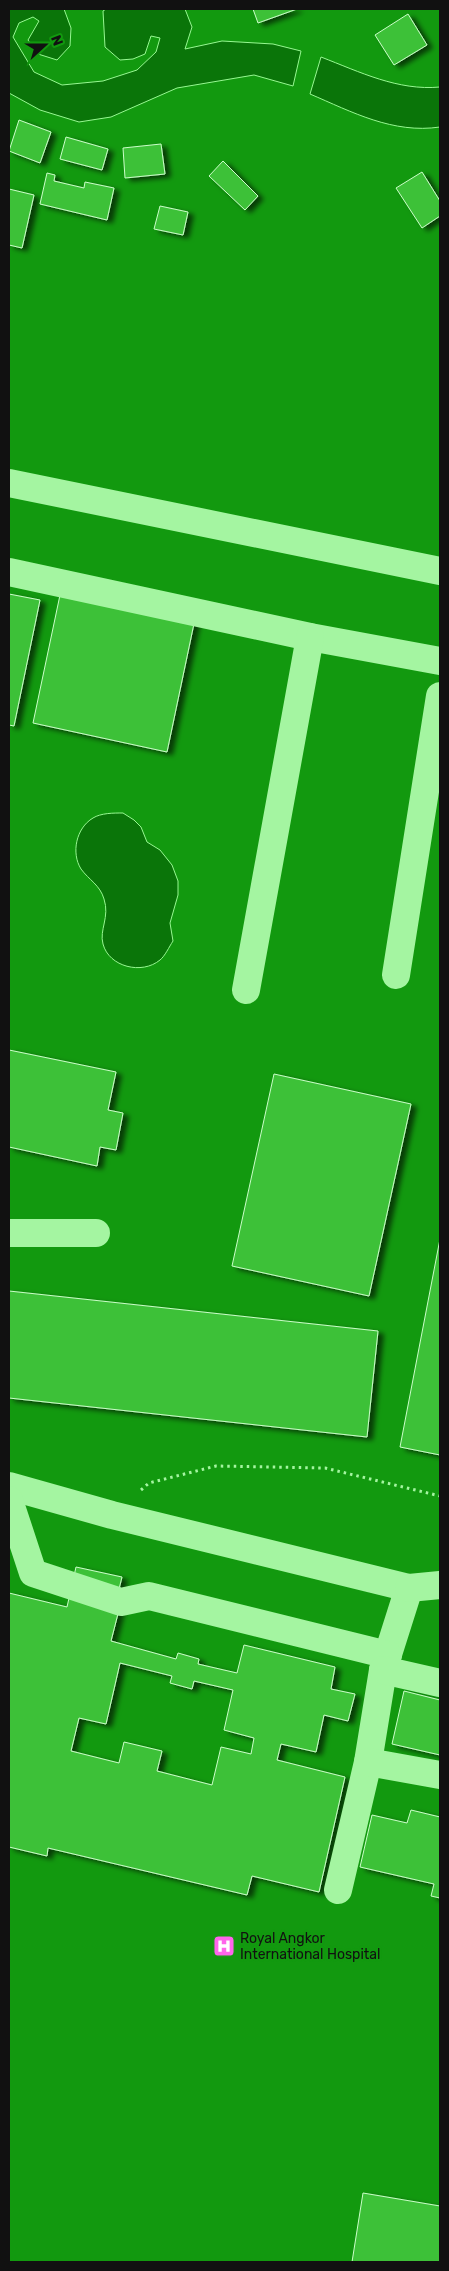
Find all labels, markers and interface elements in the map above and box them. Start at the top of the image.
north arrow [20,20,70,70]
text: N [47,33,66,48]
place label: Royal Angkor International Hospital [240,1930,380,1963]
hospital icon: Royal Angkor International Hospital [212,1934,236,1958]

